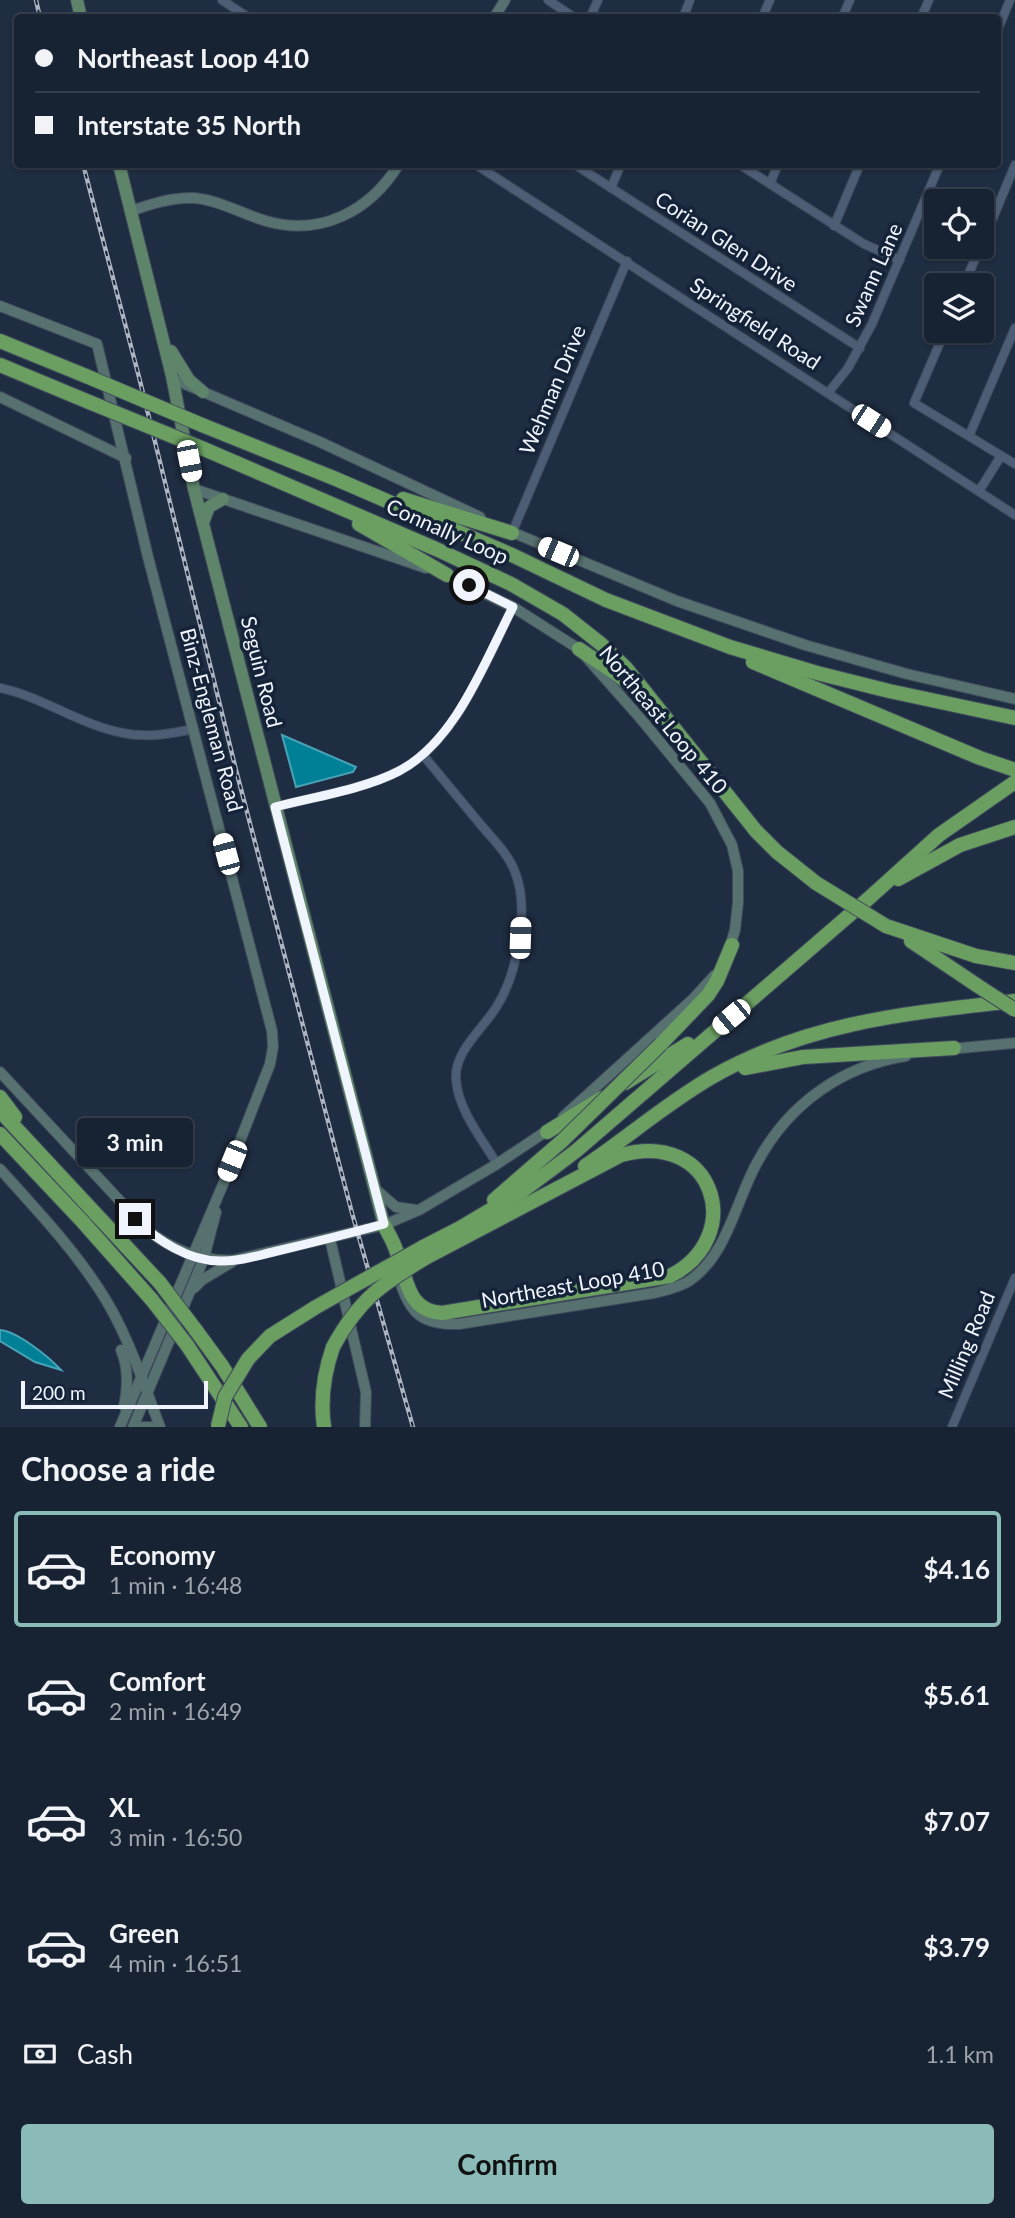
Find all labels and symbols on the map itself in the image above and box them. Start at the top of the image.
street label: Corian Glen Drive [651,185,803,296]
street label: Swann Lane [839,219,907,330]
street label: Springfield Road [686,271,826,374]
street label: Wehman Drive [513,321,590,458]
car [848,401,895,441]
car [175,438,204,484]
street label: Connally Loop [383,493,512,569]
car [535,534,582,570]
route start [453,569,485,601]
street label: Seguin Road [237,613,288,730]
street label: Binz-Engleman Road [176,625,249,814]
street label: Northeast Loop 410 [595,640,733,798]
car [211,831,242,877]
car [509,917,532,959]
car [709,995,754,1039]
callout: 3 min [77,1118,193,1166]
car [215,1138,250,1184]
route end [119,1203,151,1235]
street label: Northeast Loop 410 [479,1255,666,1312]
street label: Milling Road [932,1287,999,1402]
scale bar [21,1378,208,1410]

